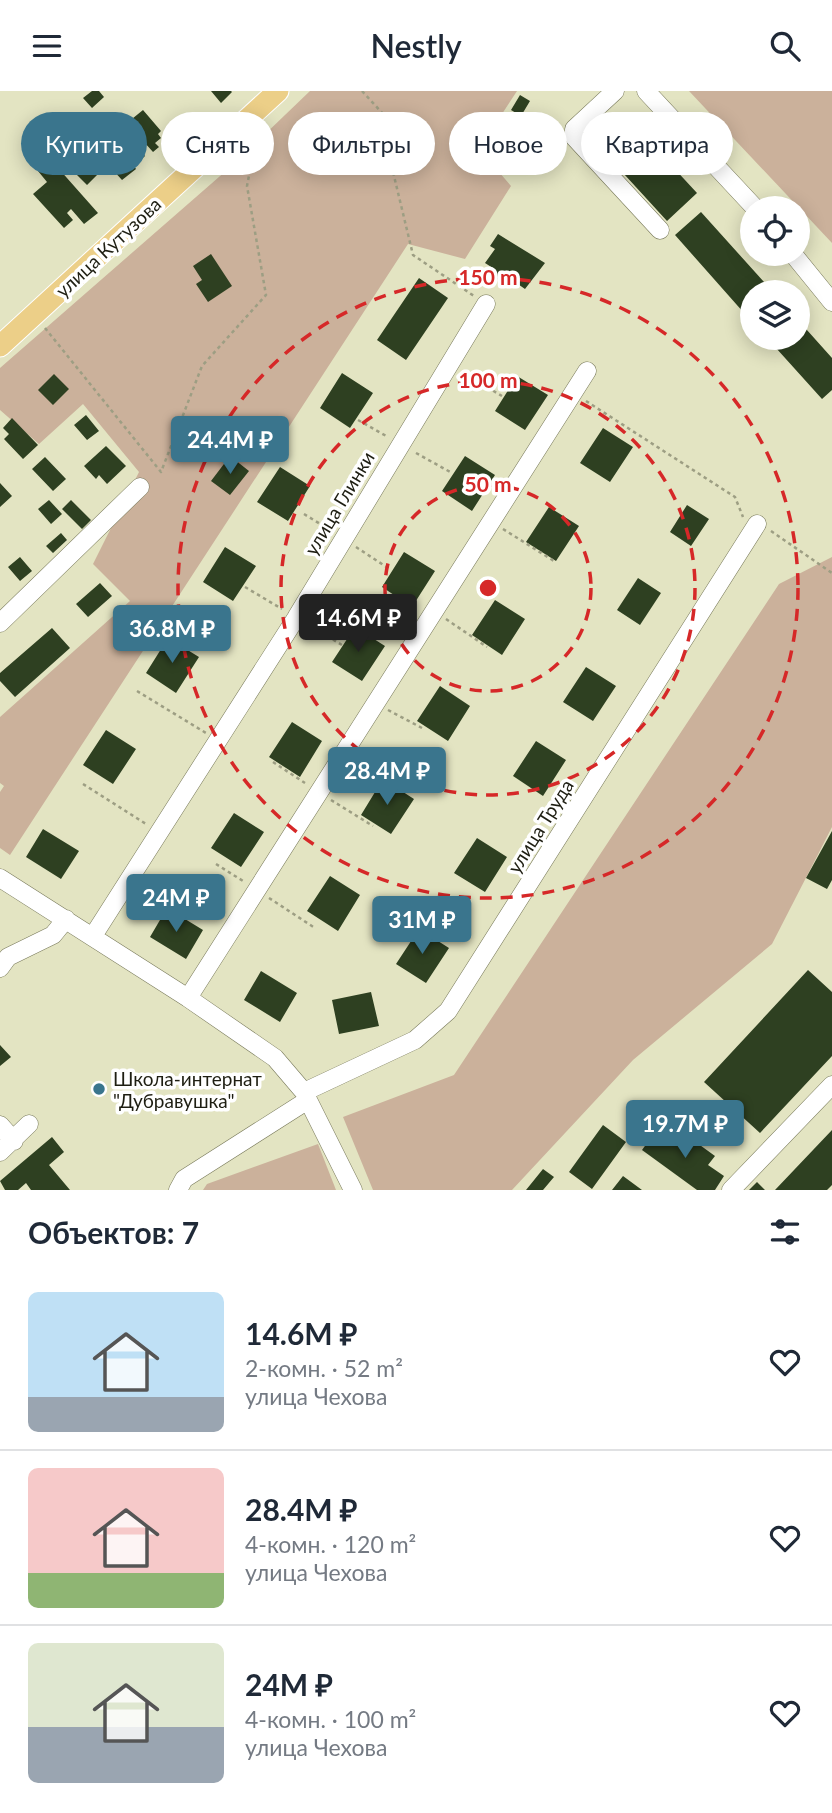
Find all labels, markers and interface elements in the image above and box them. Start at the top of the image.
text: Nestly [370,26,462,65]
icon: menu [28,27,66,65]
icon: search [766,27,804,65]
chip: Купить [21,112,147,175]
chip: Снять [161,112,274,175]
chip: Фильтры [288,112,435,175]
chip: Новое [449,112,567,175]
chip: Квартира [581,112,733,175]
street label: улица Кутузова [50,192,166,302]
map controls [740,196,810,350]
button: locate [740,196,810,266]
text: 150 m [458,264,518,289]
button: layers [740,280,810,350]
text: 100 m [458,367,518,392]
pin: 24.4M ₽ [165,417,295,476]
text: 24.4M ₽ [187,425,273,453]
street label: улица Глинки [299,447,379,559]
text: 50 m [464,471,512,496]
centre of rings [476,576,500,600]
pin: 14.6M ₽ [293,595,423,654]
text: 14.6M ₽ [315,603,401,631]
pin: 36.8M ₽ [107,605,237,665]
text: 36.8M ₽ [129,614,215,642]
pin: 28.4M ₽ [322,747,452,807]
text: 28.4M ₽ [344,756,430,784]
street label: улица Труда [502,775,578,877]
pin: 24M ₽ [127,875,225,934]
text: 24M ₽ [142,883,210,911]
pin: 31M ₽ [373,897,471,956]
text: 31M ₽ [388,905,456,933]
place label: Школа-интернат "Дубравушка" [113,1067,262,1112]
marker: Школа-интернат "Дубравушка" [91,1081,107,1097]
pin: 19.7M ₽ [620,1101,750,1160]
text: 19.7M ₽ [642,1109,728,1137]
icon: filters [766,1213,804,1251]
text: Объектов: 7 [28,1214,199,1250]
text: 14.6M ₽ [245,1315,357,1351]
icon: home [84,1320,168,1404]
icon: heart [766,1343,804,1381]
text: 2-комн. · 52 m² [245,1354,403,1382]
text: улица Чехова [245,1382,387,1410]
text: 28.4M ₽ [245,1491,357,1527]
icon: home [84,1496,168,1580]
icon: heart [766,1519,804,1557]
text: 4-комн. · 120 m² [245,1530,416,1558]
text: улица Чехова [245,1558,387,1586]
text: 24M ₽ [245,1666,333,1702]
icon: home [84,1671,168,1755]
icon: heart [766,1694,804,1732]
text: 4-комн. · 100 m² [245,1705,416,1733]
text: улица Чехова [245,1733,387,1761]

